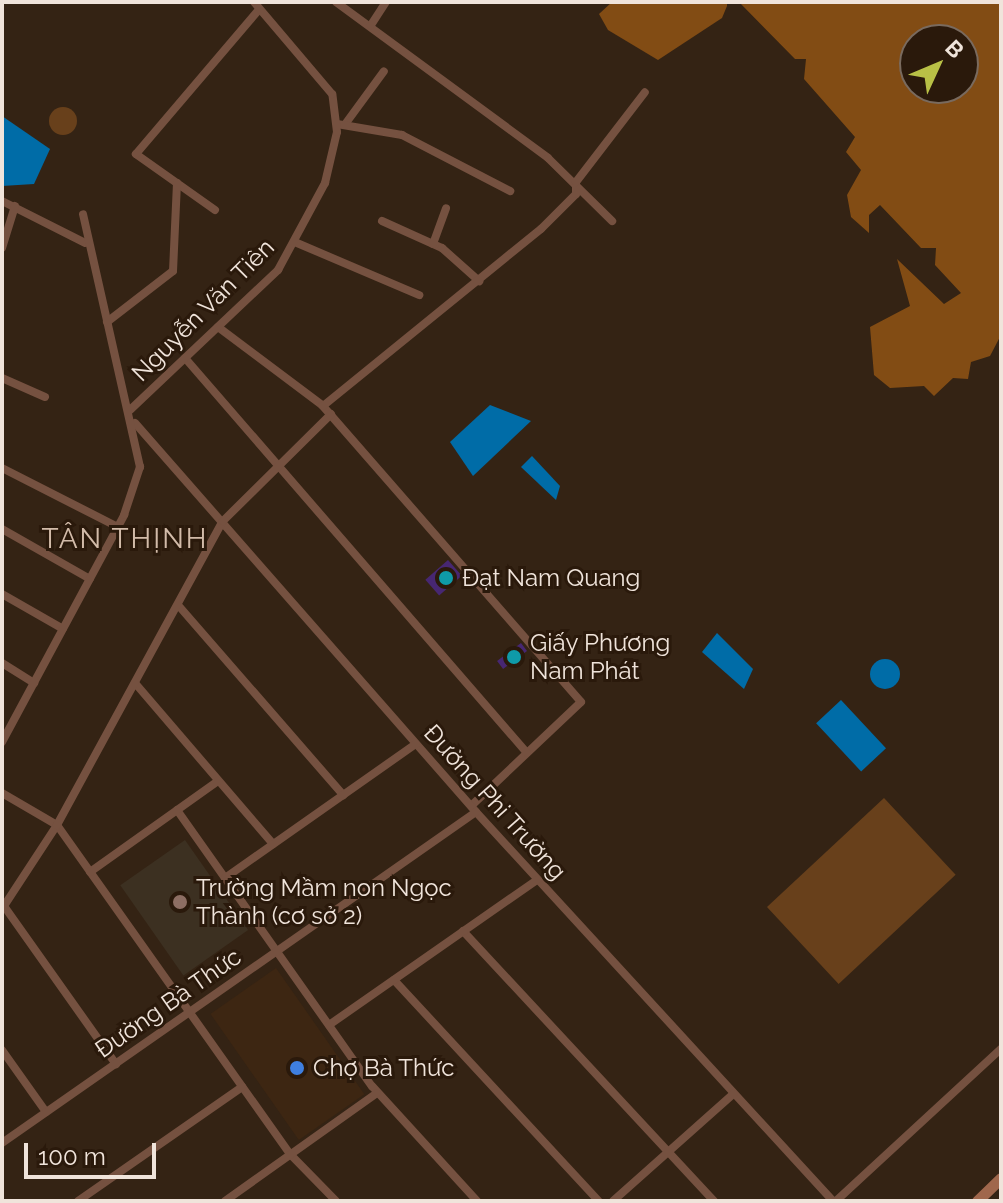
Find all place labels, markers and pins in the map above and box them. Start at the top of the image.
place label: Đạt Nam Quang [462,564,640,592]
marker: Đạt Nam Quang [437,569,455,587]
place label: Giấy Phương Nam Phát [530,629,671,685]
marker: Giấy Phương Nam Phát [505,648,523,666]
place label: Trường Mầm non Ngọc Thành (cơ sở 2) [196,874,452,930]
marker: Trường Mầm non Ngọc Thành (cơ sở 2) [171,893,189,911]
place label: Chợ Bà Thức [313,1054,455,1082]
marker: Chợ Bà Thức [288,1059,306,1077]

